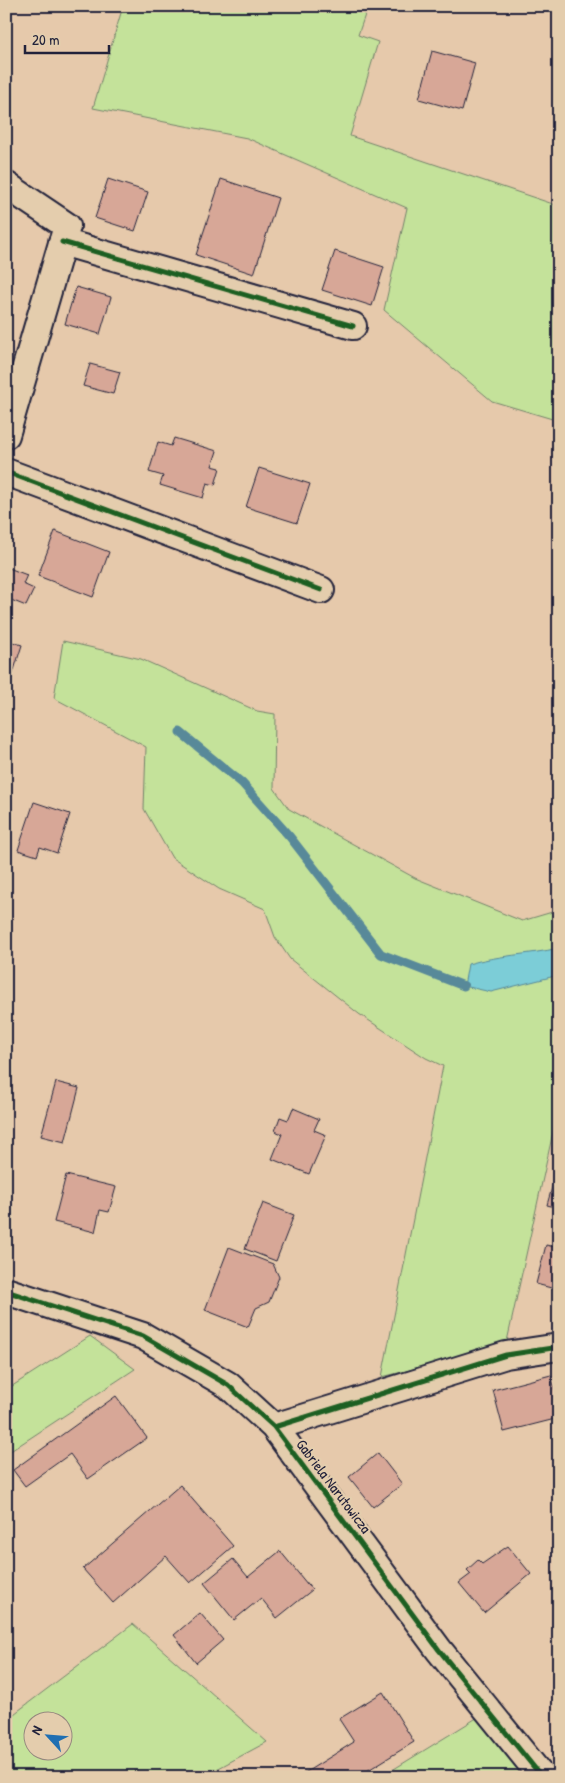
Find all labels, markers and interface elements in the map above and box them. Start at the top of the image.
scale bar [25,22,109,54]
text: 20 m [32,29,59,50]
street label: Gabriela Narutowicza [292,1435,376,1538]
north arrow [22,1710,72,1760]
text: N [26,1722,46,1738]

